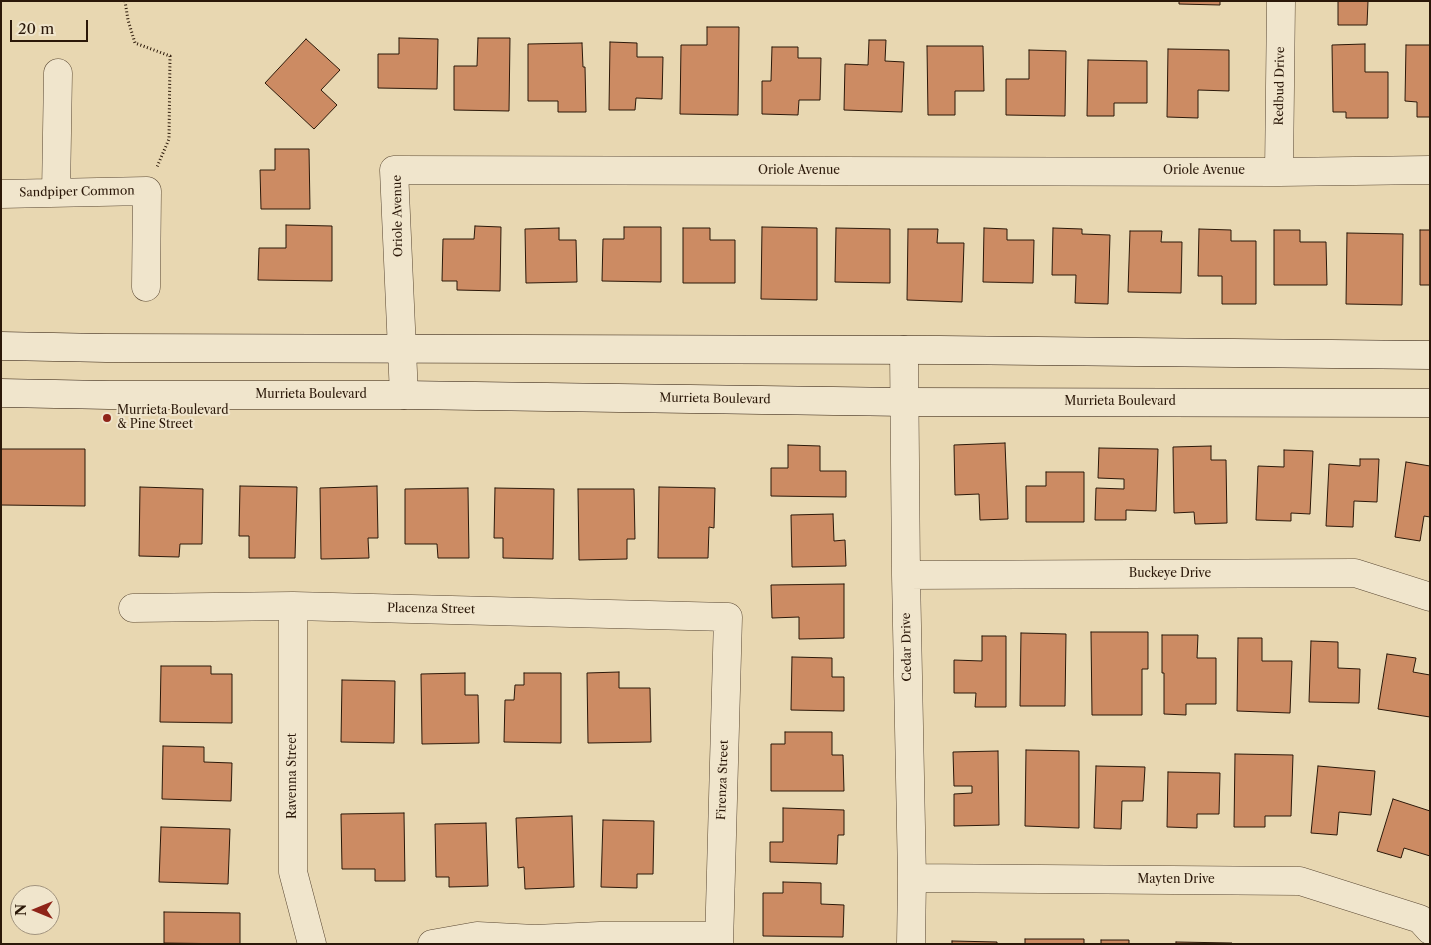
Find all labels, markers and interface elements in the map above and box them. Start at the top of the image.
scale bar [12,10,90,42]
text: 20 m [18,19,54,38]
street label: Redbud Drive [1272,46,1288,126]
street label: Oriole Avenue [758,164,840,178]
street label: Oriole Avenue [1163,164,1245,178]
street label: Oriole Avenue [390,175,406,257]
street label: Sandpiper Common [19,184,135,200]
street label: Murrieta Boulevard [255,388,367,402]
street label: Murrieta Boulevard [659,391,771,407]
street label: Murrieta Boulevard [1064,395,1176,409]
place label: Murrieta Boulevard & Pine Street [117,404,228,432]
marker: Murrieta Boulevard & Pine Street [101,412,113,424]
street label: Buckeye Drive [1129,567,1211,581]
street label: Placenza Street [387,601,475,617]
street label: Cedar Drive [899,612,915,682]
street label: Ravenna Street [286,733,300,819]
street label: Firenza Street [714,740,732,820]
street label: Mayten Drive [1137,873,1215,887]
north arrow [10,885,60,935]
text: N [12,904,30,916]

